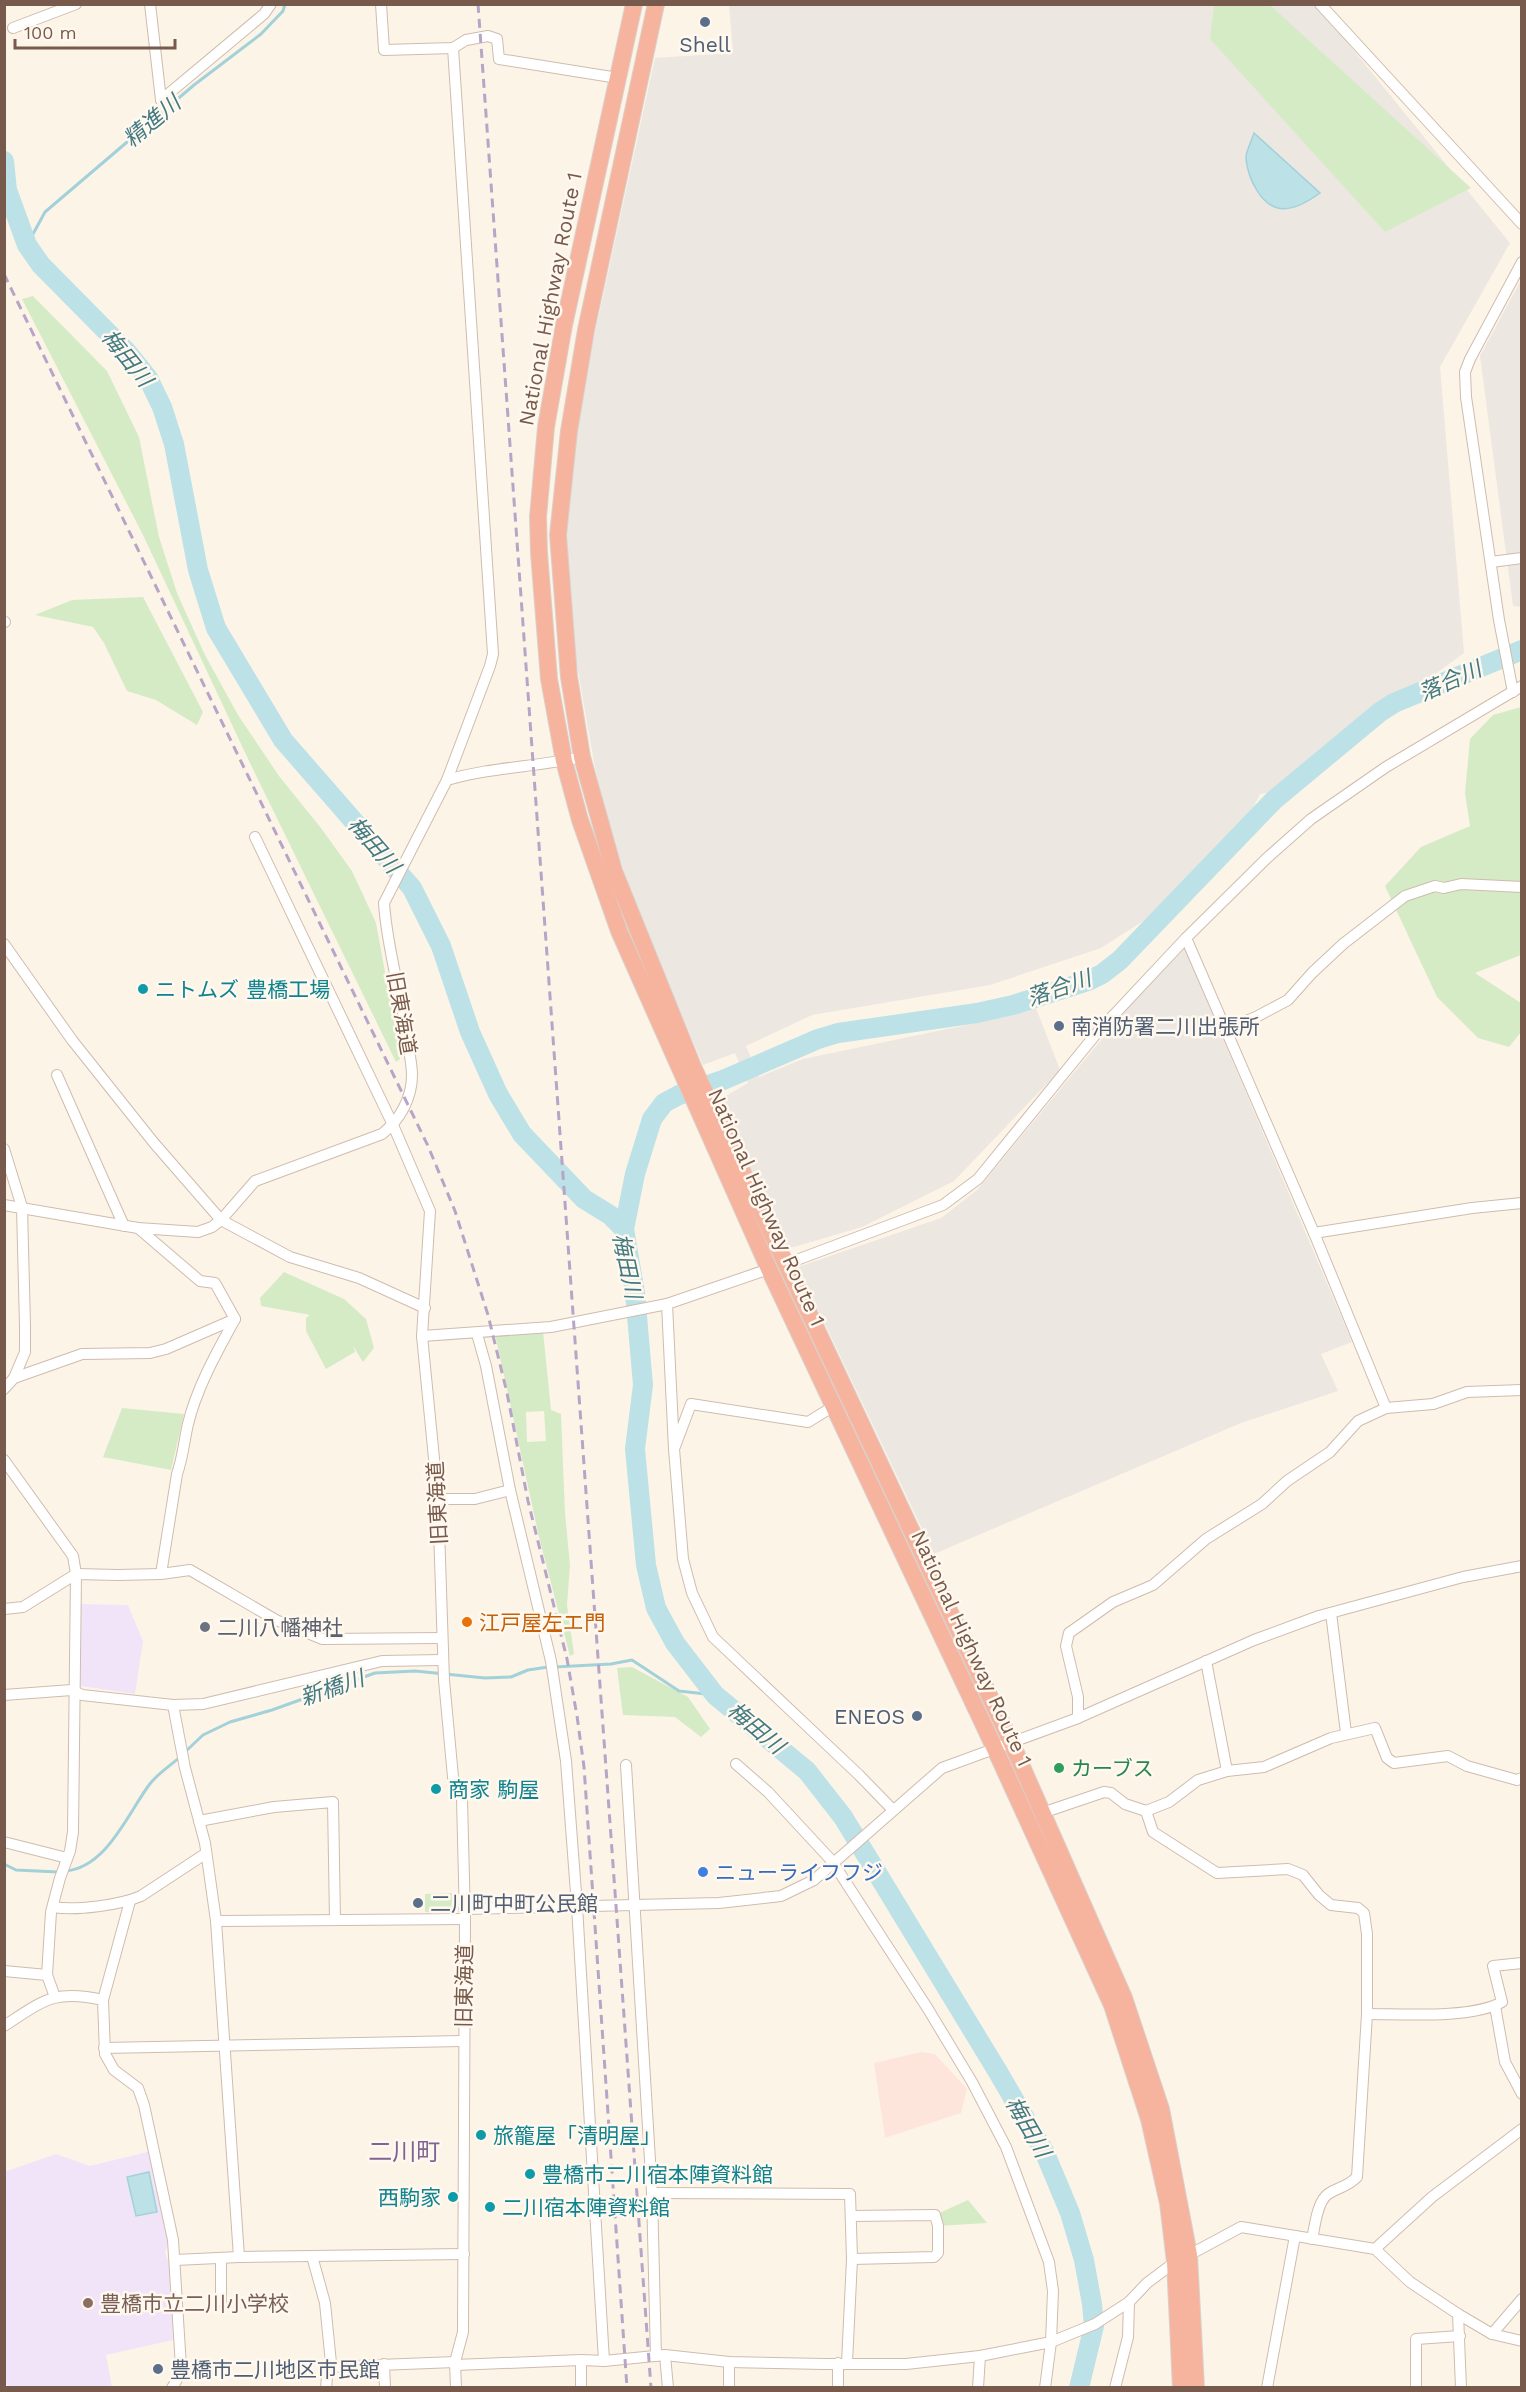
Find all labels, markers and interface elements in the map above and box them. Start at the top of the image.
scale bar [15,12,176,50]
marker: Shell [698,15,712,29]
text: 100 m [24,22,77,43]
place label: Shell [679,32,731,57]
water label: 精進川 [119,89,187,152]
street label: National Highway Route 1 [513,170,587,428]
water label: 梅田川 [97,324,159,393]
water label: 落合川 [1415,655,1487,706]
water label: 梅田川 [343,812,406,880]
water label: 落合川 [1024,965,1096,1011]
street label: 旧東海道 [382,969,422,1057]
place label: ニトムズ 豊橋工場 [155,977,330,1002]
marker: ニトムズ 豊橋工場 [136,982,150,996]
place label: 南消防署二川出張所 [1071,1014,1260,1039]
marker: 南消防署二川出張所 [1052,1019,1066,1033]
street label: National Highway Route 1 [703,1084,831,1330]
water label: 梅田川 [608,1231,647,1303]
street label: 旧東海道 [422,1460,452,1546]
street label: National Highway Route 1 [906,1526,1038,1770]
place label: 江戸屋左エ門 [479,1610,605,1635]
place label: 二川八幡神社 [217,1615,343,1640]
marker: 江戸屋左エ門 [460,1615,474,1629]
marker: 二川八幡神社 [198,1620,212,1634]
water label: 新橋川 [297,1665,369,1711]
water label: 梅田川 [723,1697,791,1760]
place label: ENEOS [834,1704,905,1729]
marker: ENEOS [910,1709,924,1723]
place label: カーブス [1071,1756,1154,1781]
marker: カーブス [1052,1761,1066,1775]
place label: 商家 駒屋 [448,1777,539,1802]
marker: 商家 駒屋 [429,1782,443,1796]
place label: ニューライフフジ [715,1860,883,1885]
marker: ニューライフフジ [696,1865,710,1879]
place label: 二川町中町公民館 [430,1891,598,1916]
marker: 二川町中町公民館 [411,1896,425,1910]
street label: 旧東海道 [451,1944,477,2028]
water label: 梅田川 [1001,2092,1056,2164]
place label: 旅籠屋「清明屋」 [493,2123,661,2148]
marker: 旅籠屋「清明屋」 [474,2128,488,2142]
district label: 二川町 [368,2138,440,2166]
place label: 豊橋市二川宿本陣資料館 [542,2162,773,2187]
marker: 豊橋市二川宿本陣資料館 [523,2167,537,2181]
place label: 西駒家 [378,2185,441,2210]
marker: 西駒家 [446,2190,460,2204]
place label: 二川宿本陣資料館 [502,2195,670,2220]
marker: 二川宿本陣資料館 [483,2200,497,2214]
place label: 豊橋市立二川小学校 [100,2291,289,2316]
marker: 豊橋市立二川小学校 [81,2296,95,2310]
place label: 豊橋市二川地区市民館 [170,2357,380,2382]
marker: 豊橋市二川地区市民館 [151,2362,165,2376]

